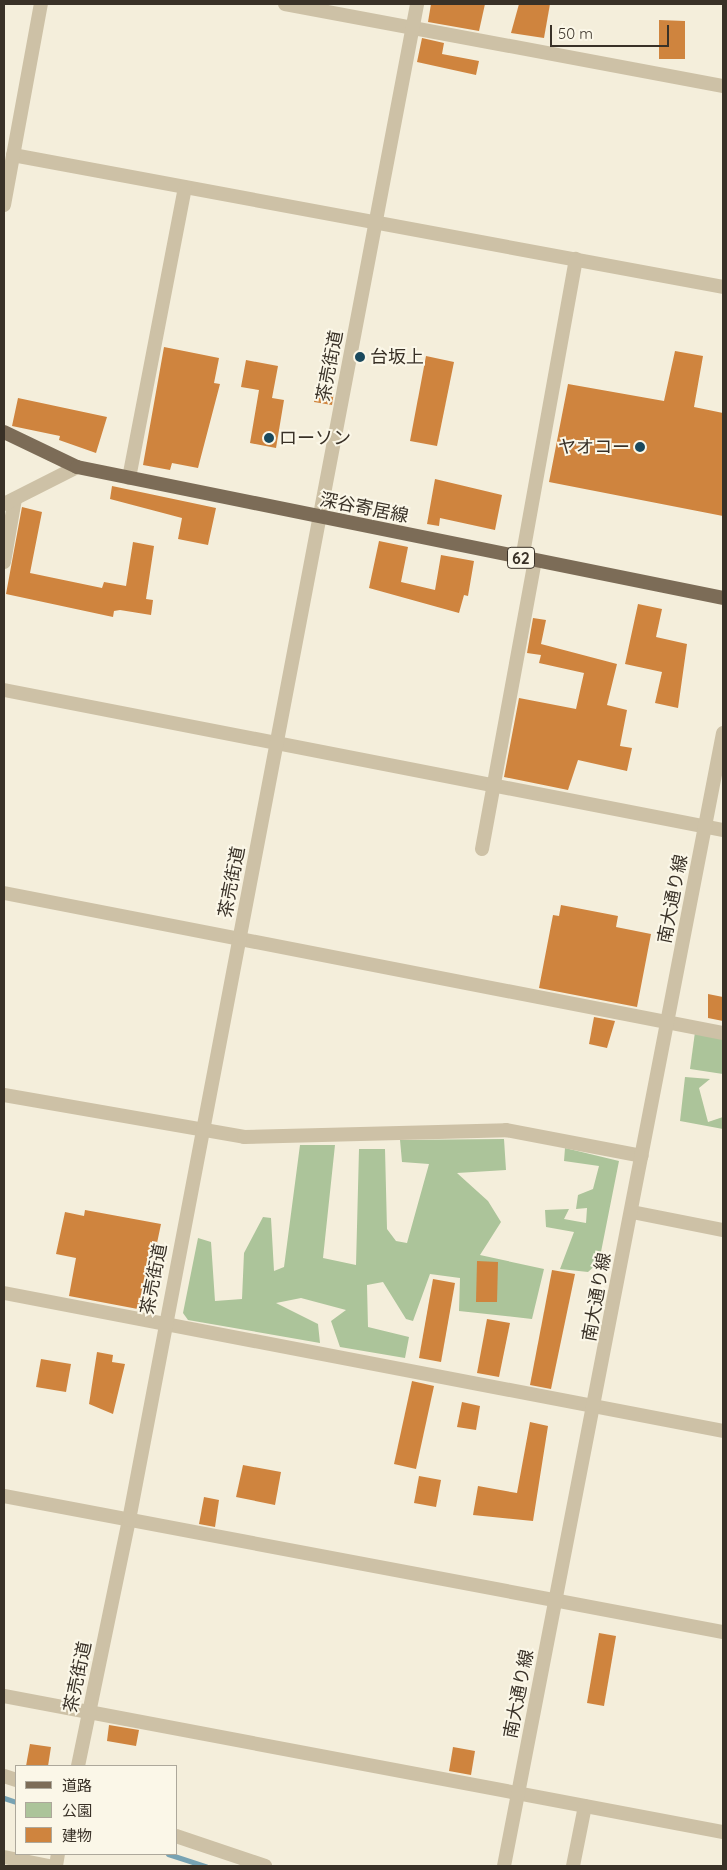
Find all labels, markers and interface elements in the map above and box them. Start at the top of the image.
scale bar [552,15,671,47]
text: 50 m [558,24,593,43]
street label: 茶売街道 [313,329,347,403]
place label: 台坂上 [370,346,424,368]
marker: 台坂上 [354,351,366,363]
place label: ローソン [279,427,351,449]
marker: ローソン [263,432,275,444]
place label: ヤオコー [558,436,630,458]
marker: ヤオコー [634,441,646,453]
street label: 深谷寄居線 [318,489,410,527]
road number: 62 [506,544,536,572]
street label: 茶売街道 [215,845,249,919]
street label: 南大通り線 [654,853,692,945]
street label: 茶売街道 [137,1242,171,1316]
street label: 南大通り線 [579,1251,615,1343]
street label: 茶売街道 [60,1640,96,1714]
street label: 南大通り線 [500,1648,538,1740]
legend [15,1765,178,1855]
text: 道路 [62,1776,92,1795]
text: 公園 [62,1801,92,1820]
text: 建物 [62,1826,92,1845]

